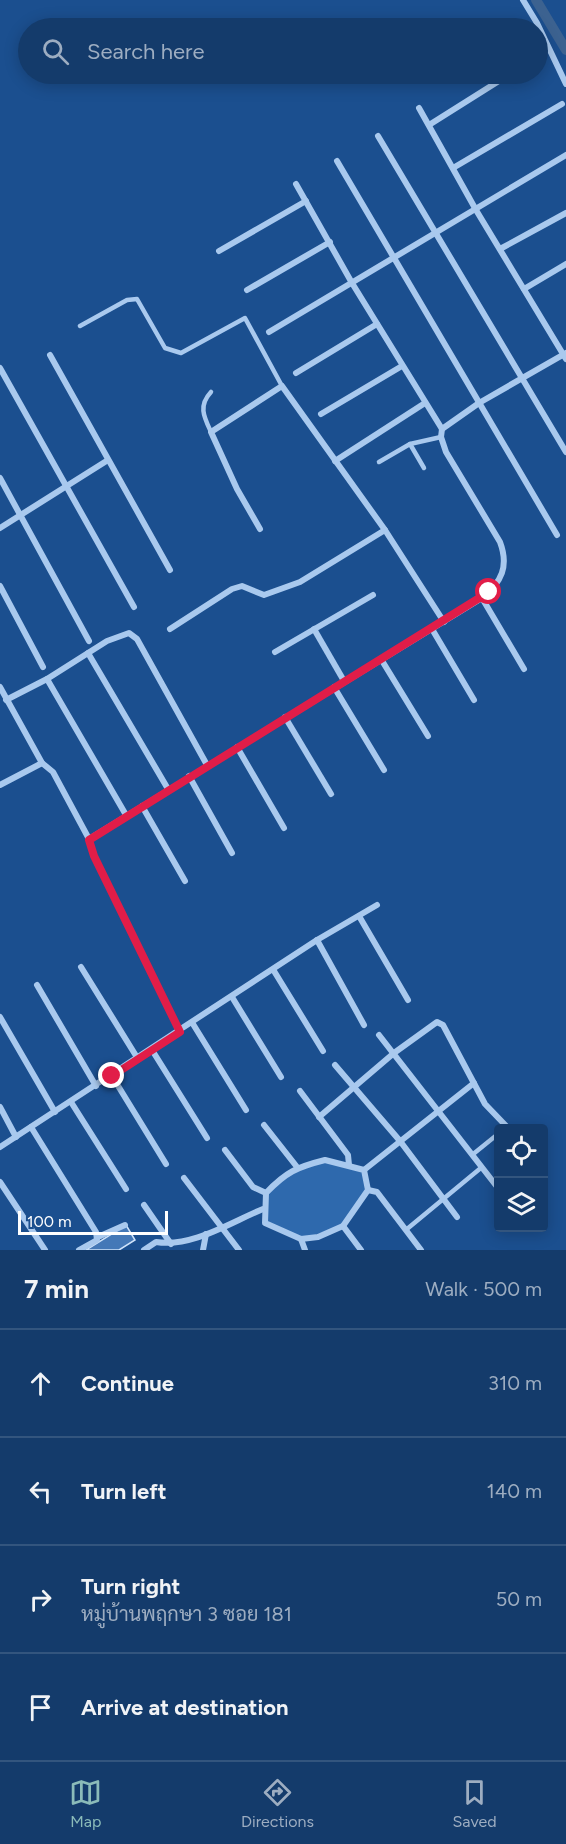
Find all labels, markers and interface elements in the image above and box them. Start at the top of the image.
search box [18,18,548,84]
icon: search [39,35,72,68]
text: Search here [87,38,205,65]
route start [475,578,501,604]
route end [98,1062,124,1088]
map controls [494,1124,548,1232]
button: locate [494,1124,548,1178]
button: layers [494,1178,548,1232]
scale bar [18,1208,168,1236]
text: 100 m [27,1212,72,1231]
text: 7 min [24,1273,89,1305]
text: Walk · 500 m [425,1277,542,1301]
icon: ahead [24,1367,57,1400]
text: Continue [81,1370,174,1397]
text: 310 m [488,1371,542,1395]
icon: left [24,1475,57,1508]
text: Turn left [81,1478,167,1505]
text: 140 m [487,1479,542,1503]
text: Turn right [81,1573,180,1600]
icon: right [24,1583,57,1616]
text: 50 m [496,1587,542,1611]
text: หมู่บ้านพฤกษา 3 ซอย 181 [81,1602,292,1626]
icon: arrive [24,1691,57,1724]
text: Arrive at destination [81,1694,289,1721]
tab: Map [69,1776,102,1831]
tab: Directions [241,1776,314,1831]
tab: Saved [453,1776,497,1831]

